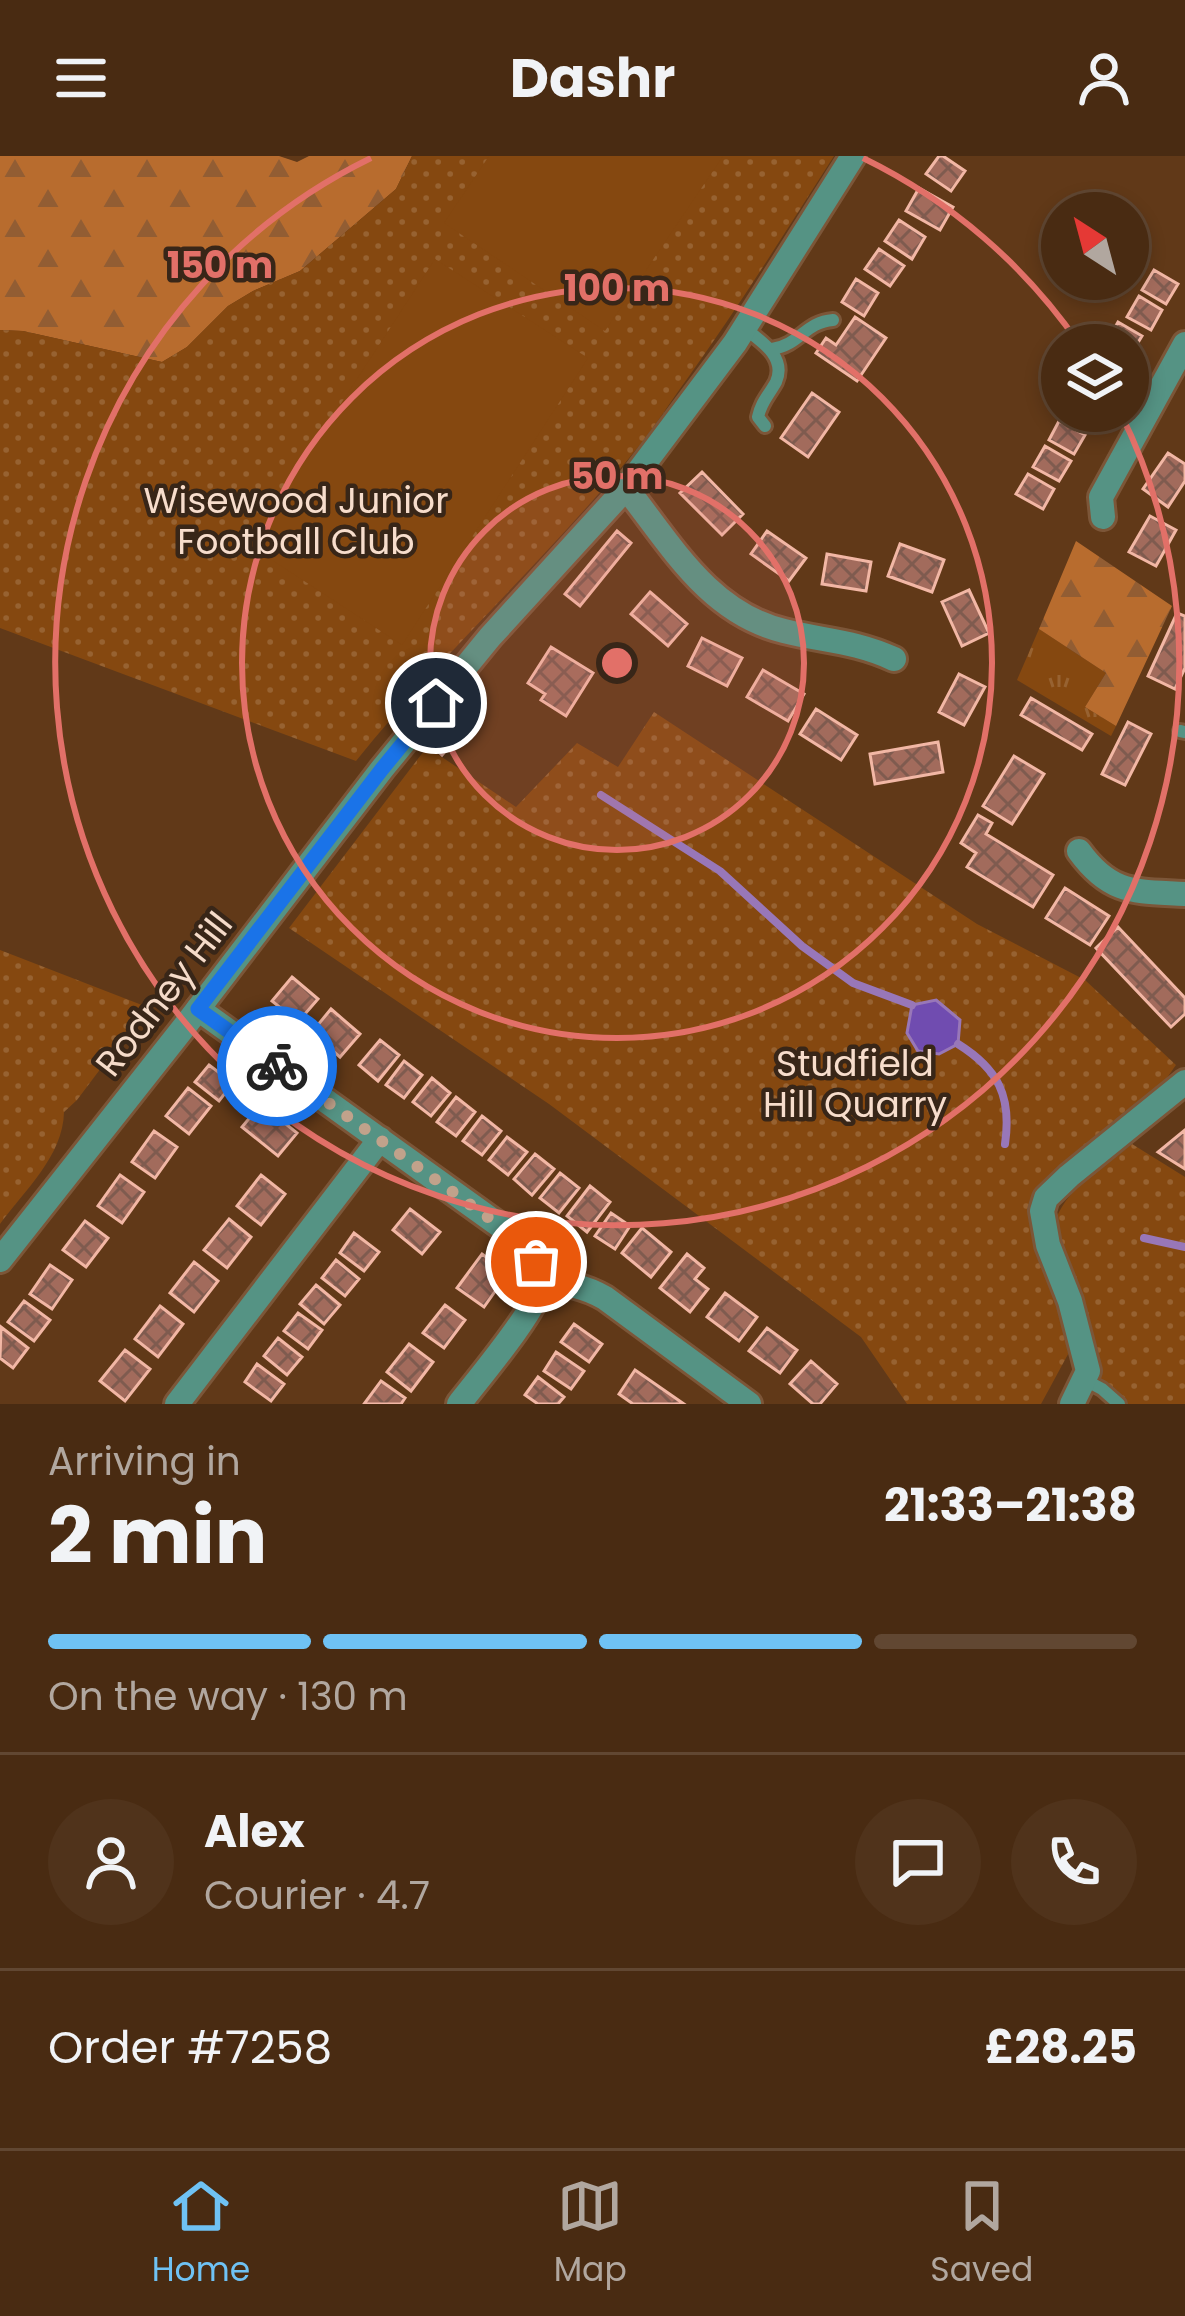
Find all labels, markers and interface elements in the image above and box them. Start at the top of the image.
text: Dashr [510,40,675,116]
icon: menu [48,45,114,111]
icon: person [1071,45,1137,111]
north arrow [1041,192,1149,300]
map controls [1041,192,1149,432]
text: 150 m [167,240,273,291]
text: 100 m [564,263,670,314]
button: layers [1041,324,1149,432]
text: 50 m [571,451,663,502]
park label: Wisewood Junior Football Club [143,475,449,567]
centre of rings [596,642,638,684]
pin [385,652,487,754]
icon: home [403,670,469,736]
street label: Rodney Hill [84,901,244,1087]
courier [217,1006,337,1126]
icon: bike [244,1033,310,1099]
park label: Studfield Hill Quarry [763,1038,947,1130]
pin [485,1211,587,1313]
icon: bag [503,1229,569,1295]
text: Arriving in [48,1434,241,1489]
text: 21:33–21:38 [884,1474,1137,1537]
text: 2 min [48,1481,267,1590]
text: On the way · 130 m [48,1669,408,1724]
button: person [48,1799,174,1925]
button: chat [855,1799,981,1925]
button: phone [1011,1799,1137,1925]
text: Alex [204,1800,305,1863]
text: Courier · 4.7 [204,1868,430,1923]
text: Order #7258 [48,2016,332,2079]
text: £28.25 [985,2016,1137,2079]
tab: Home [152,2173,250,2295]
tab: Map [554,2173,627,2295]
tab: Saved [930,2173,1033,2295]

